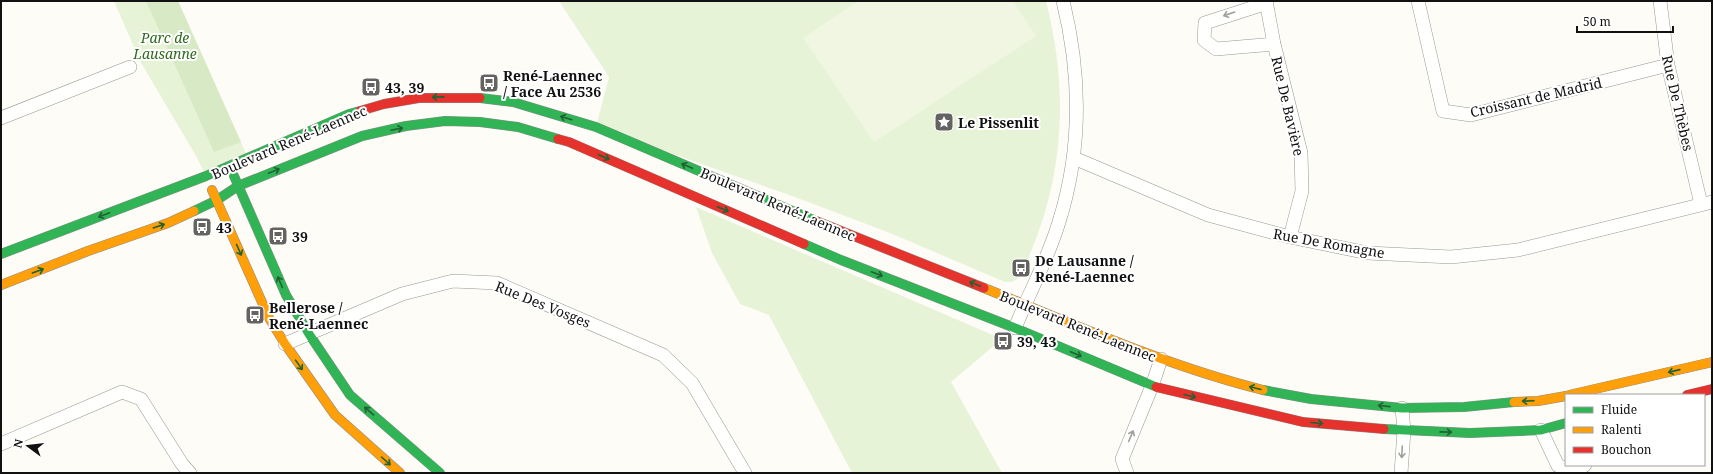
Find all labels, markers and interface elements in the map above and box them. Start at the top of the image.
scale bar [1577,8,1673,34]
one-way arrow [1223,11,1236,18]
text: 50 m [1583,13,1611,30]
park label: Parc de Lausanne [132,28,197,63]
street label: Rue De Thèbes [1658,53,1698,153]
street label: Rue De Bavière [1267,54,1309,158]
place label: René-Laennec / Face Au 2536 [503,66,602,101]
bus stop icon: René-Laennec / Face Au 2536 [478,72,500,94]
street label: Croissant de Madrid [1468,72,1604,121]
bus stop icon: 43, 39 [360,76,382,98]
place label: 43, 39 [385,78,424,97]
one-way arrow [432,93,445,101]
street label: Boulevard René-Laennec [208,101,370,183]
place icon: Le Pissenlit [933,111,955,133]
place label: Le Pissenlit [958,113,1039,132]
one-way arrow [560,114,573,121]
one-way arrow [390,124,403,132]
one-way arrow [598,154,610,162]
one-way arrow [681,161,693,169]
street label: Boulevard René-Laennec [697,163,859,245]
one-way arrow [268,167,280,175]
one-way arrow [717,206,729,213]
one-way arrow [99,211,111,219]
bus stop icon: 43 [191,216,213,238]
place label: 43 [216,218,232,237]
one-way arrow [153,222,166,229]
street label: Rue De Romagne [1272,224,1386,262]
bus stop icon: 39 [267,225,289,247]
place label: 39 [292,227,308,246]
one-way arrow [236,244,243,256]
place label: De Lausanne / René-Laennec [1035,251,1135,286]
bus stop icon: De Lausanne / René-Laennec [1010,257,1032,279]
one-way arrow [31,267,43,275]
one-way arrow [871,271,883,279]
one-way arrow [276,276,283,288]
street label: Rue Des Vosges [493,276,593,332]
one-way arrow [970,280,982,288]
street label: Boulevard René-Laennec [997,286,1159,366]
place label: Bellerose / René-Laennec [269,298,368,333]
bus stop icon: Bellerose / René-Laennec [244,304,266,326]
bus stop icon: 39, 43 [992,330,1014,352]
place label: 39, 43 [1017,332,1056,351]
one-way arrow [1070,351,1082,359]
one-way arrow [295,359,303,370]
one-way arrow [1668,367,1681,375]
one-way arrow [1249,384,1262,392]
one-way arrow [1183,393,1196,400]
legend [1565,394,1705,466]
one-way arrow [1522,398,1535,405]
text: Fluide [1601,401,1637,418]
one-way arrow [1378,403,1391,410]
one-way arrow [363,406,374,415]
one-way arrow [1310,420,1323,427]
text: Ralenti [1601,421,1642,438]
north arrow [8,426,48,466]
one-way arrow [1439,428,1452,436]
one-way arrow [1128,431,1135,443]
text: N [9,437,26,449]
text: Bouchon [1601,441,1652,458]
one-way arrow [1399,445,1406,458]
one-way arrow [381,456,391,465]

